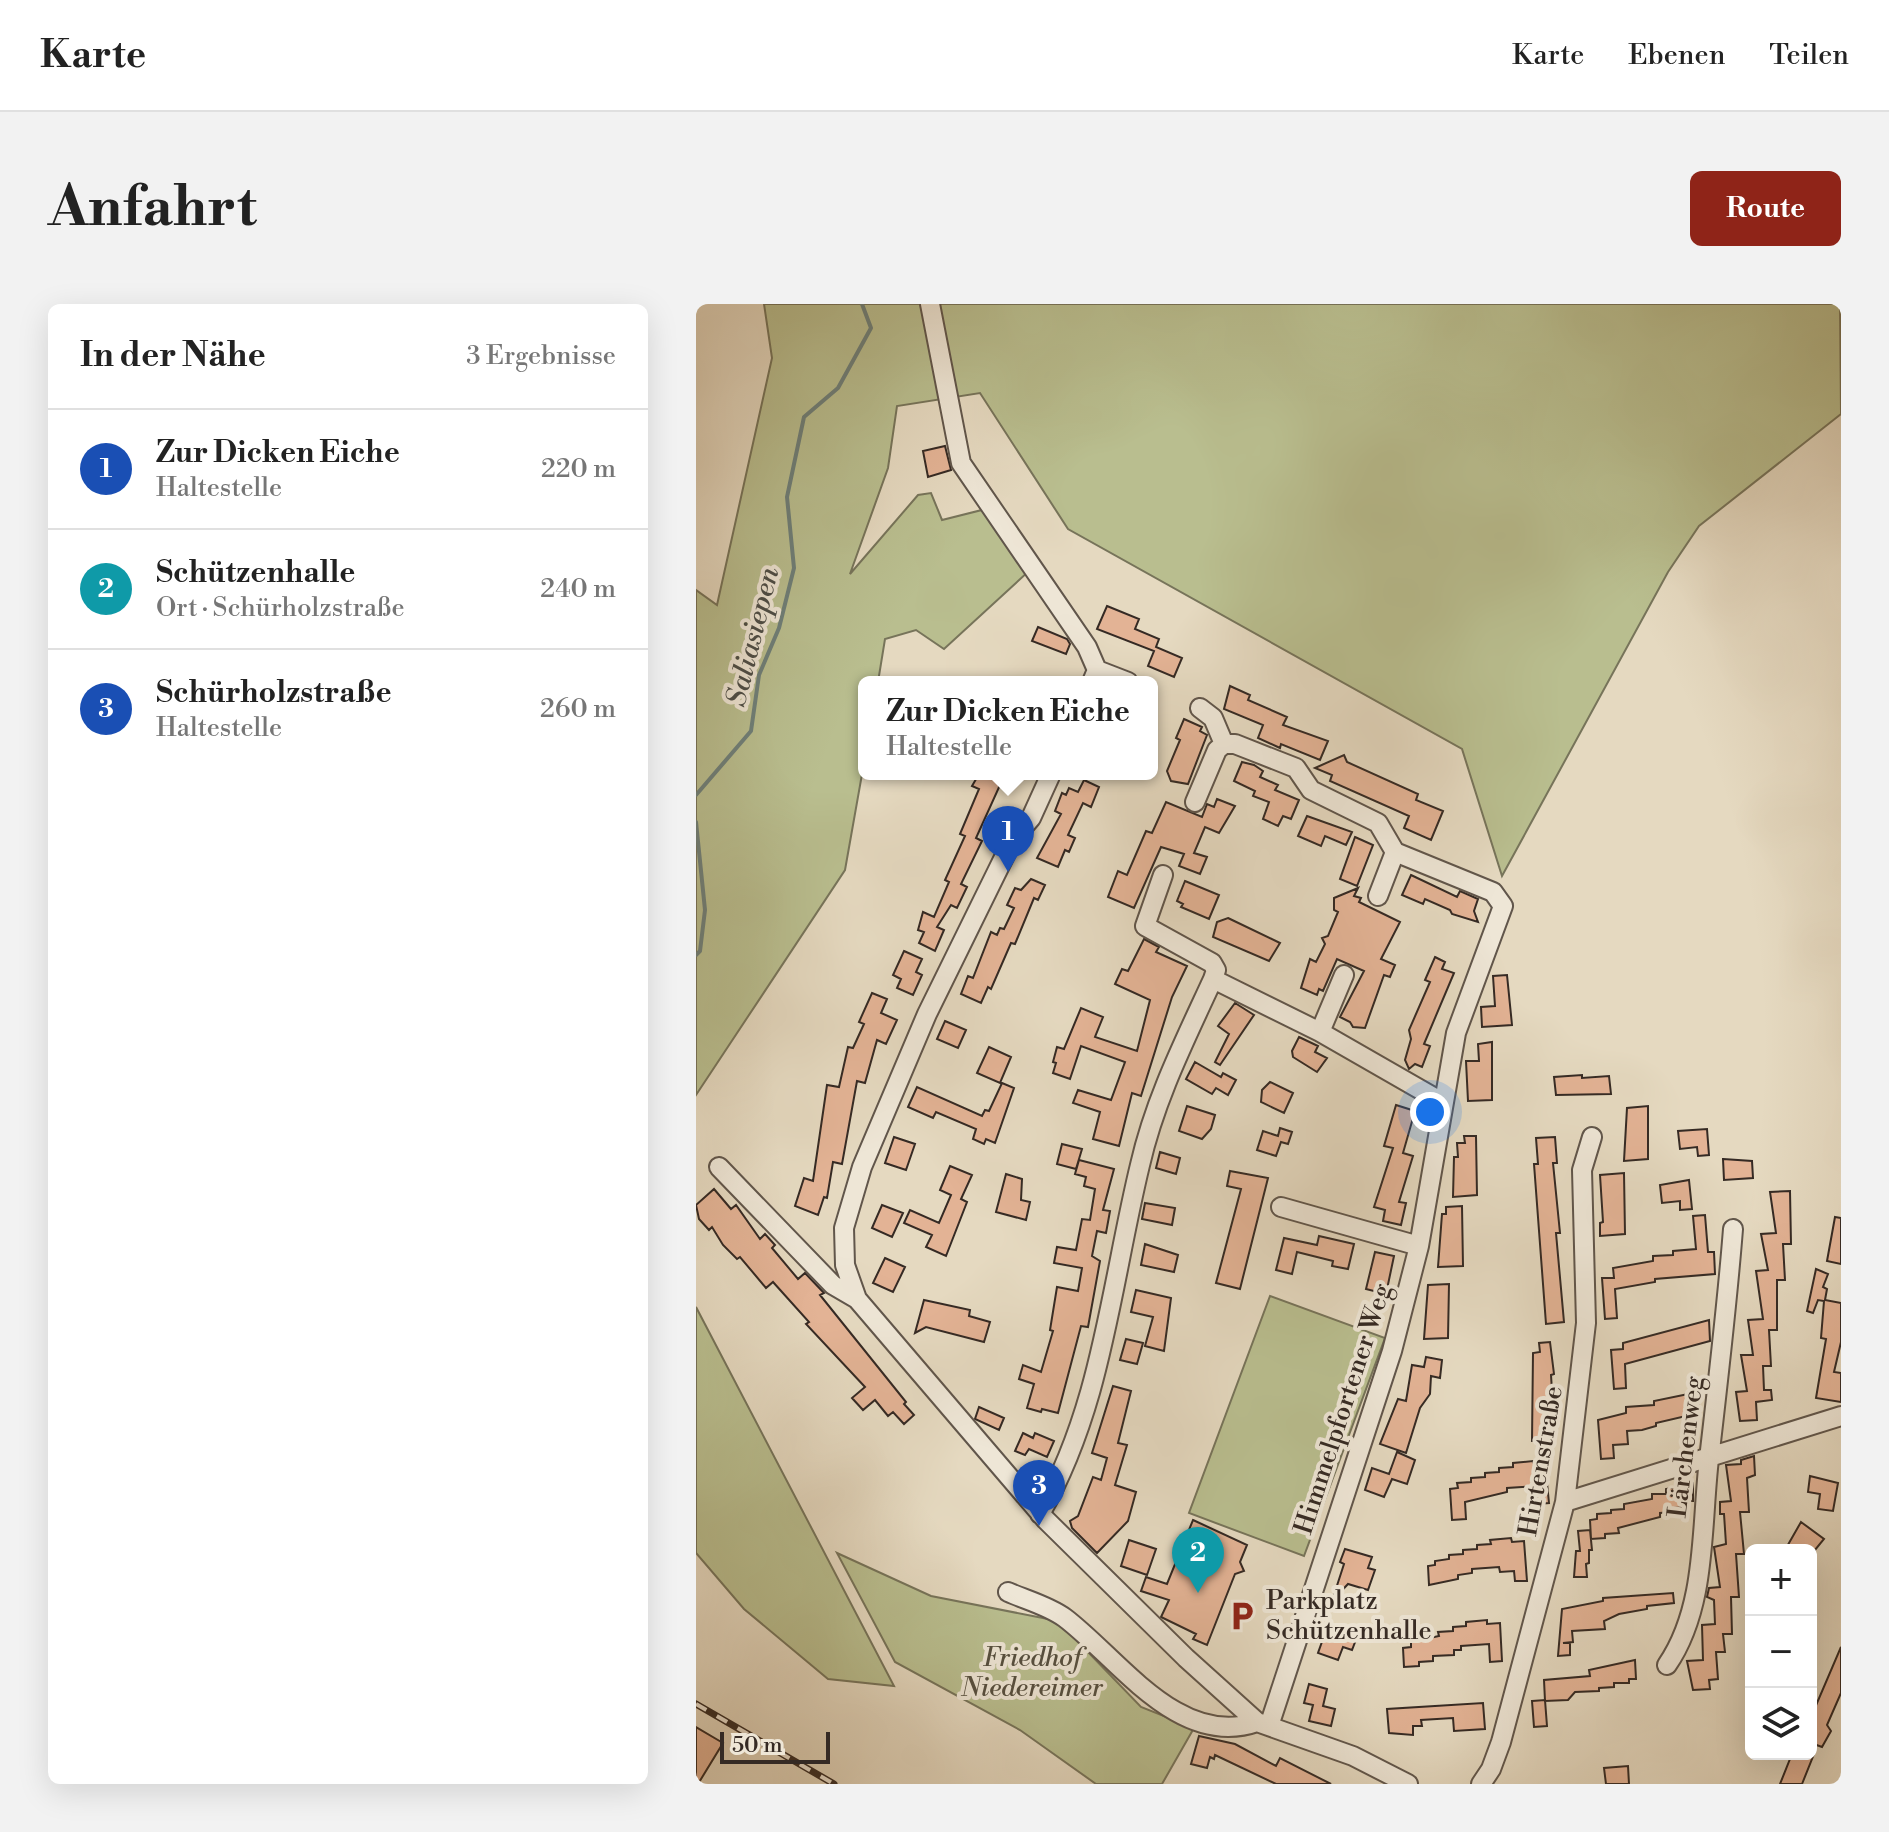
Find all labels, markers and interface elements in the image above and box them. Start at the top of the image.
text: Karte [40,32,146,79]
text: Karte [1512,38,1584,73]
text: Ebenen [1628,38,1725,73]
text: Teilen [1769,38,1849,73]
button: Route [1690,171,1841,246]
text: Anfahrt [48,173,257,243]
text: In der Nähe [80,335,266,377]
text: 3 Ergebnisse [466,340,616,372]
text: Zur Dicken Eiche [156,434,400,472]
text: 1 [100,453,112,485]
text: 220 m [541,453,616,485]
text: Haltestelle [156,472,282,504]
text: Schützenhalle [156,554,355,592]
water label: Saliasiepen [719,564,787,710]
text: 2 [98,573,114,605]
text: 240 m [540,573,616,605]
text: Ort · Schürholzstraße [156,592,405,624]
text: Schürholzstraße [156,674,392,712]
popup [858,676,1158,780]
text: 3 [98,693,114,725]
text: 260 m [540,693,616,725]
text: Zur Dicken Eiche [886,693,1130,731]
text: Haltestelle [156,712,282,744]
text: Haltestelle [886,731,1012,763]
pin: 1 [982,806,1034,872]
your location [1410,1092,1450,1132]
street label: Himmelpfortener Weg [1287,1279,1399,1538]
street label: Lärchenweg [1661,1374,1711,1520]
street label: Hirtenstraße [1512,1383,1570,1539]
pin: 3 [1013,1460,1065,1526]
pin: 2 [1172,1527,1224,1593]
map controls [1745,1544,1817,1760]
button: + [1745,1544,1817,1616]
place label: Parkplatz Schützenhalle [1266,1585,1432,1647]
parking icon: Parkplatz Schützenhalle [1225,1599,1259,1633]
button: − [1745,1616,1817,1688]
park label: Friedhof Niedereimer [960,1642,1104,1704]
button: layers [1745,1688,1817,1760]
scale bar [720,1728,830,1764]
text: 50 m [732,1732,783,1759]

